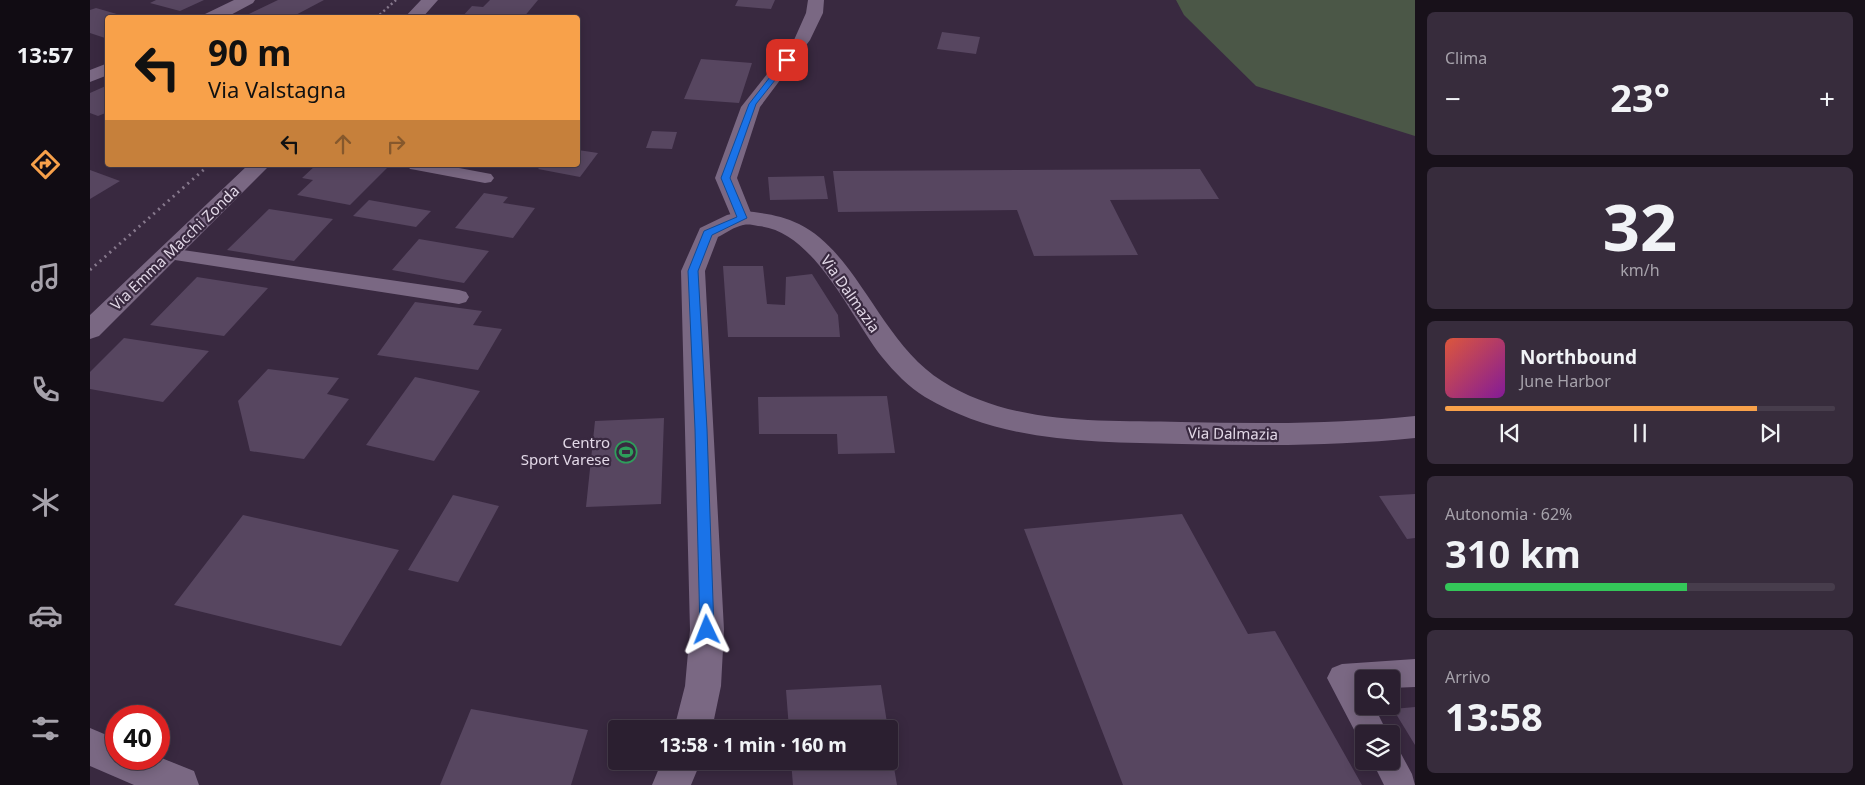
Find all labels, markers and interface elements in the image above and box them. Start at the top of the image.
text: 90 m [208,29,291,76]
icon: left [125,35,190,100]
text: 13:57 [17,39,73,69]
pin [766,39,808,81]
icon: arrive [773,46,801,74]
text: Clima [1445,47,1487,69]
text: 23° [1610,71,1670,123]
text: Via Valstagna [208,74,346,104]
text: − [1445,79,1461,117]
text: + [1819,79,1835,117]
icon: left [276,130,304,158]
icon: ahead [329,130,357,158]
icon: right [382,130,410,158]
icon: directions [28,147,63,182]
street label: Via Emma Macchi Zonda [106,180,243,314]
text: 32 [1603,182,1677,270]
street label: Via Dalmazia [817,251,885,336]
text: km/h [1620,259,1660,281]
icon: music [28,260,63,295]
text: Northbound [1520,344,1637,370]
text: June Harbor [1520,370,1611,392]
icon: phone [28,372,63,407]
icon: previous [1496,419,1524,447]
icon: pause [1626,419,1654,447]
icon: next [1756,419,1784,447]
street label: Via Dalmazia [1188,422,1278,444]
place label: Centro Sport Varese [521,432,610,469]
sports icon: Centro Sport Varese [614,440,638,464]
icon: climate [28,485,63,520]
text: Autonomia · 62% [1445,503,1572,525]
text: 310 km [1445,527,1581,579]
icon: car [28,598,63,633]
position arrow [680,603,732,655]
text: Arrivo [1445,666,1490,688]
map controls [1355,670,1400,770]
button: search [1355,670,1400,715]
text: 13:58 [1445,690,1543,742]
speed limit sign: 40 [105,705,170,770]
icon: filters [28,711,63,746]
button: layers [1355,725,1400,770]
text: 13:58 · 1 min · 160 m [659,732,847,758]

